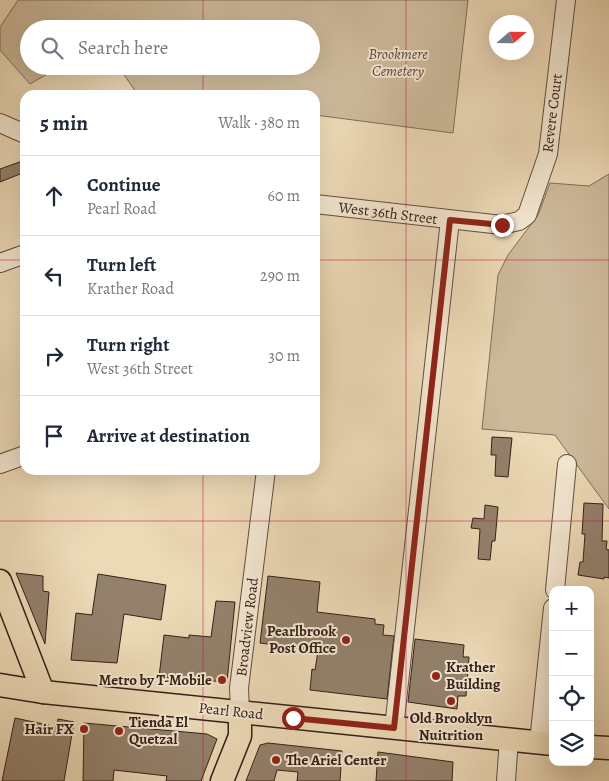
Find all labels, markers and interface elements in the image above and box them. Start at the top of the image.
north arrow [489,15,534,60]
search box [20,20,320,75]
icon: search [38,34,66,62]
text: Search here [78,35,168,61]
park label: Brookmere Cemetery [368,44,428,81]
street label: Revere Court [537,72,567,154]
text: 5 min [40,109,88,137]
text: Walk · 380 m [218,112,300,134]
text: Continue [87,172,161,198]
icon: ahead [40,182,68,210]
text: 60 m [268,185,300,207]
street label: West 36th Street [336,197,439,229]
text: Pearl Road [87,198,156,220]
route end [491,214,514,237]
text: Turn left [87,252,156,278]
icon: left [40,262,68,290]
text: 290 m [260,265,300,287]
text: Krather Road [87,278,174,300]
text: Turn right [87,332,169,358]
icon: right [40,342,68,370]
text: 30 m [268,345,300,367]
text: West 36th Street [87,358,193,380]
icon: arrive [40,422,68,450]
text: Arrive at destination [87,423,250,449]
street label: Broadview Road [231,576,263,678]
map controls [549,586,594,766]
button: + [549,586,594,631]
place label: Pearlbrook Post Office [267,621,336,658]
button: − [549,631,594,676]
marker: Pearlbrook Post Office [340,634,352,646]
place label: Krather Building [446,657,501,694]
place label: Metro by T-Mobile [99,670,212,690]
marker: Krather Building [430,670,442,682]
marker: Metro by T-Mobile [216,674,228,686]
button: locate [549,676,594,721]
marker: Old Brooklyn Nuitrition [445,695,457,707]
street label: Pearl Road [198,698,265,724]
route start [282,707,305,730]
place label: Old Brooklyn Nuitrition [410,708,493,745]
place label: Tienda El Quetzal [129,712,188,749]
place label: Hair FX [24,719,75,739]
button: layers [549,721,594,766]
marker: Hair FX [78,723,90,735]
marker: Tienda El Quetzal [113,725,125,737]
place label: The Ariel Center [286,750,386,770]
marker: The Ariel Center [270,754,282,766]

